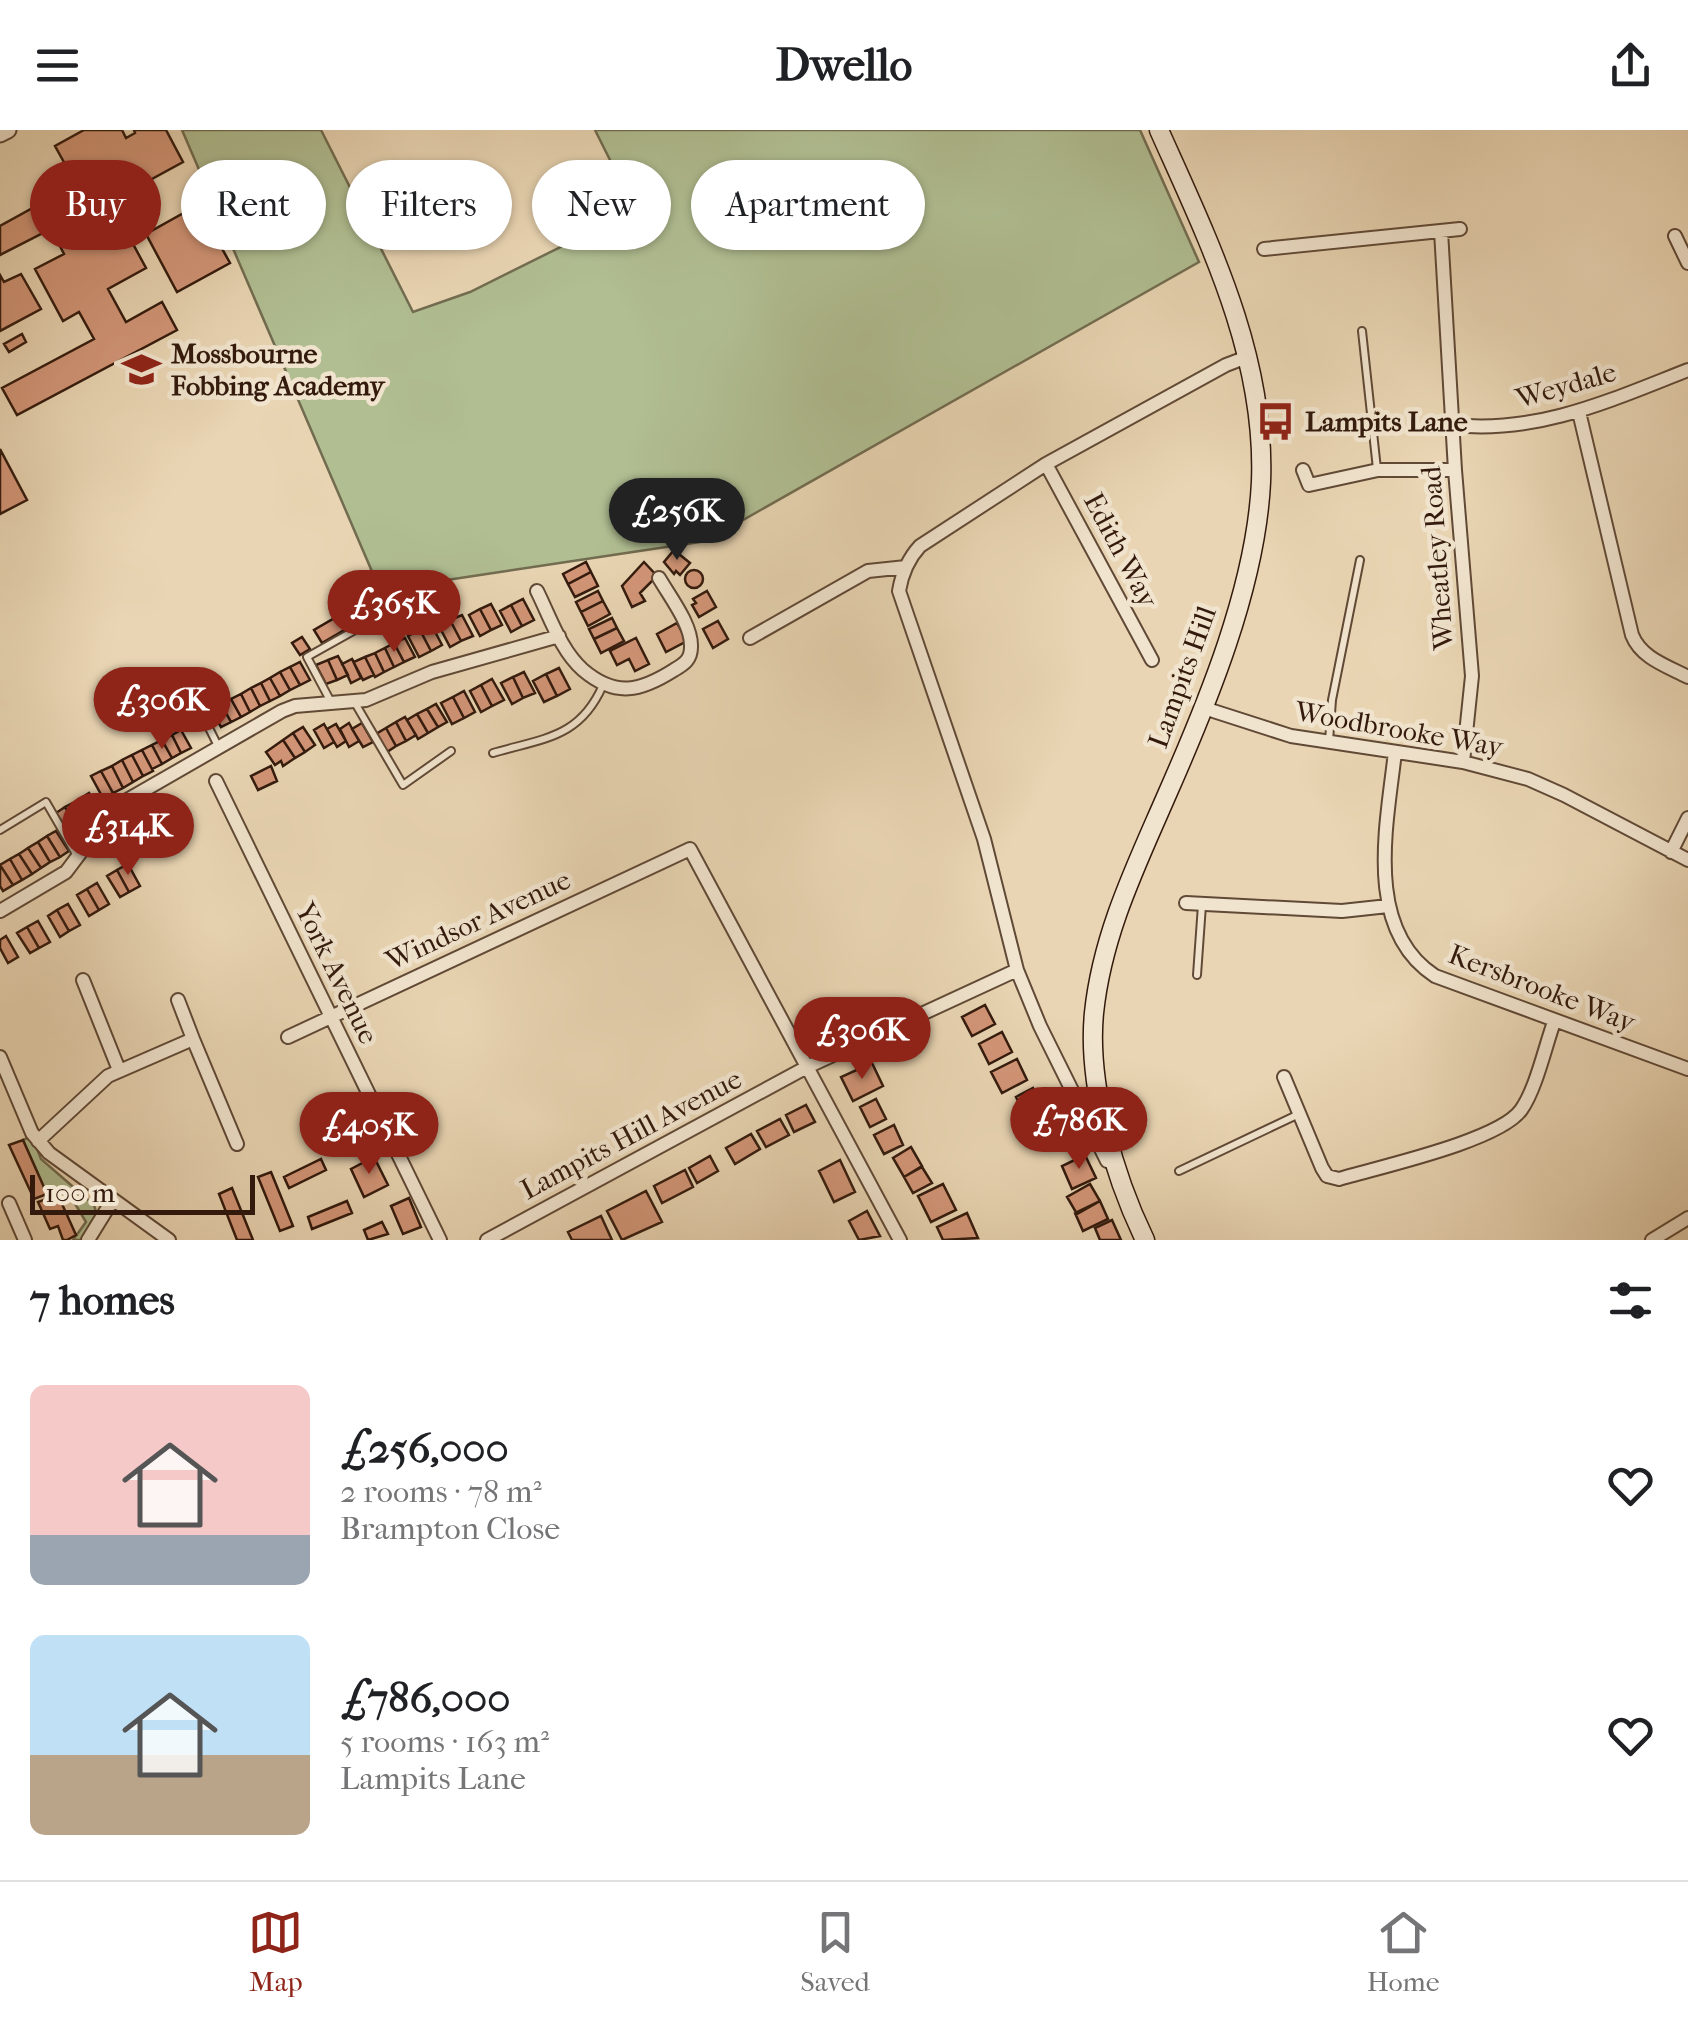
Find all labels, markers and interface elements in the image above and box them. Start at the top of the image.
icon: menu [30,38,85,93]
icon: share [1603,38,1658,93]
text: Dwello [776,39,912,92]
chip: Buy [30,160,161,250]
chip: Rent [181,160,326,250]
chip: Filters [346,160,512,250]
chip: New [532,160,671,250]
chip: Apartment [691,160,925,250]
place label: Mossbourne Fobbing Academy [171,337,387,402]
school or university icon: Mossbourne Fobbing Academy [120,348,162,390]
street label: Weydale [1511,355,1620,415]
bus stop icon: Lampits Lane [1254,400,1296,442]
place label: Lampits Lane [1305,405,1468,438]
street label: Wheatley Road [1414,464,1460,652]
pin: £256K [607,478,747,563]
street label: Edith Way [1077,487,1165,614]
text: £256K [631,492,723,529]
pin: £365K [324,570,464,655]
text: £365K [350,584,438,621]
street label: Lampits Hill [1141,601,1223,752]
pin: £306K [92,667,232,752]
text: £306K [116,681,208,718]
street label: Woodbrooke Way [1291,694,1507,764]
pin: £314K [58,793,198,878]
text: £314K [84,807,172,844]
street label: Windsor Avenue [380,863,576,978]
street label: York Avenue [288,896,385,1049]
street label: Kersbrooke Way [1444,937,1641,1039]
pin: £306K [792,997,932,1082]
text: £306K [816,1011,908,1048]
street label: Lampits Hill Avenue [515,1062,747,1206]
pin: £786K [1009,1087,1149,1172]
pin: £405K [299,1092,439,1177]
text: £786K [1032,1101,1126,1138]
text: £405K [322,1106,416,1143]
scale bar [30,1170,255,1214]
text: 100 m [45,1176,115,1209]
icon: filters [1603,1273,1658,1328]
text: 7 homes [30,1276,175,1325]
text: £256,000 [340,1424,509,1473]
icon: home [110,1425,230,1545]
icon: heart [1603,1458,1658,1513]
text: 2 rooms · 78 m² [340,1473,542,1510]
text: Brampton Close [340,1510,560,1547]
text: £786,000 [340,1674,510,1723]
icon: home [110,1675,230,1795]
icon: heart [1603,1708,1658,1763]
text: 5 rooms · 163 m² [340,1723,549,1760]
text: Lampits Lane [340,1760,526,1797]
tab: Map [248,1905,303,1998]
tab: Saved [800,1905,870,1998]
tab: Home [1367,1905,1440,1998]

